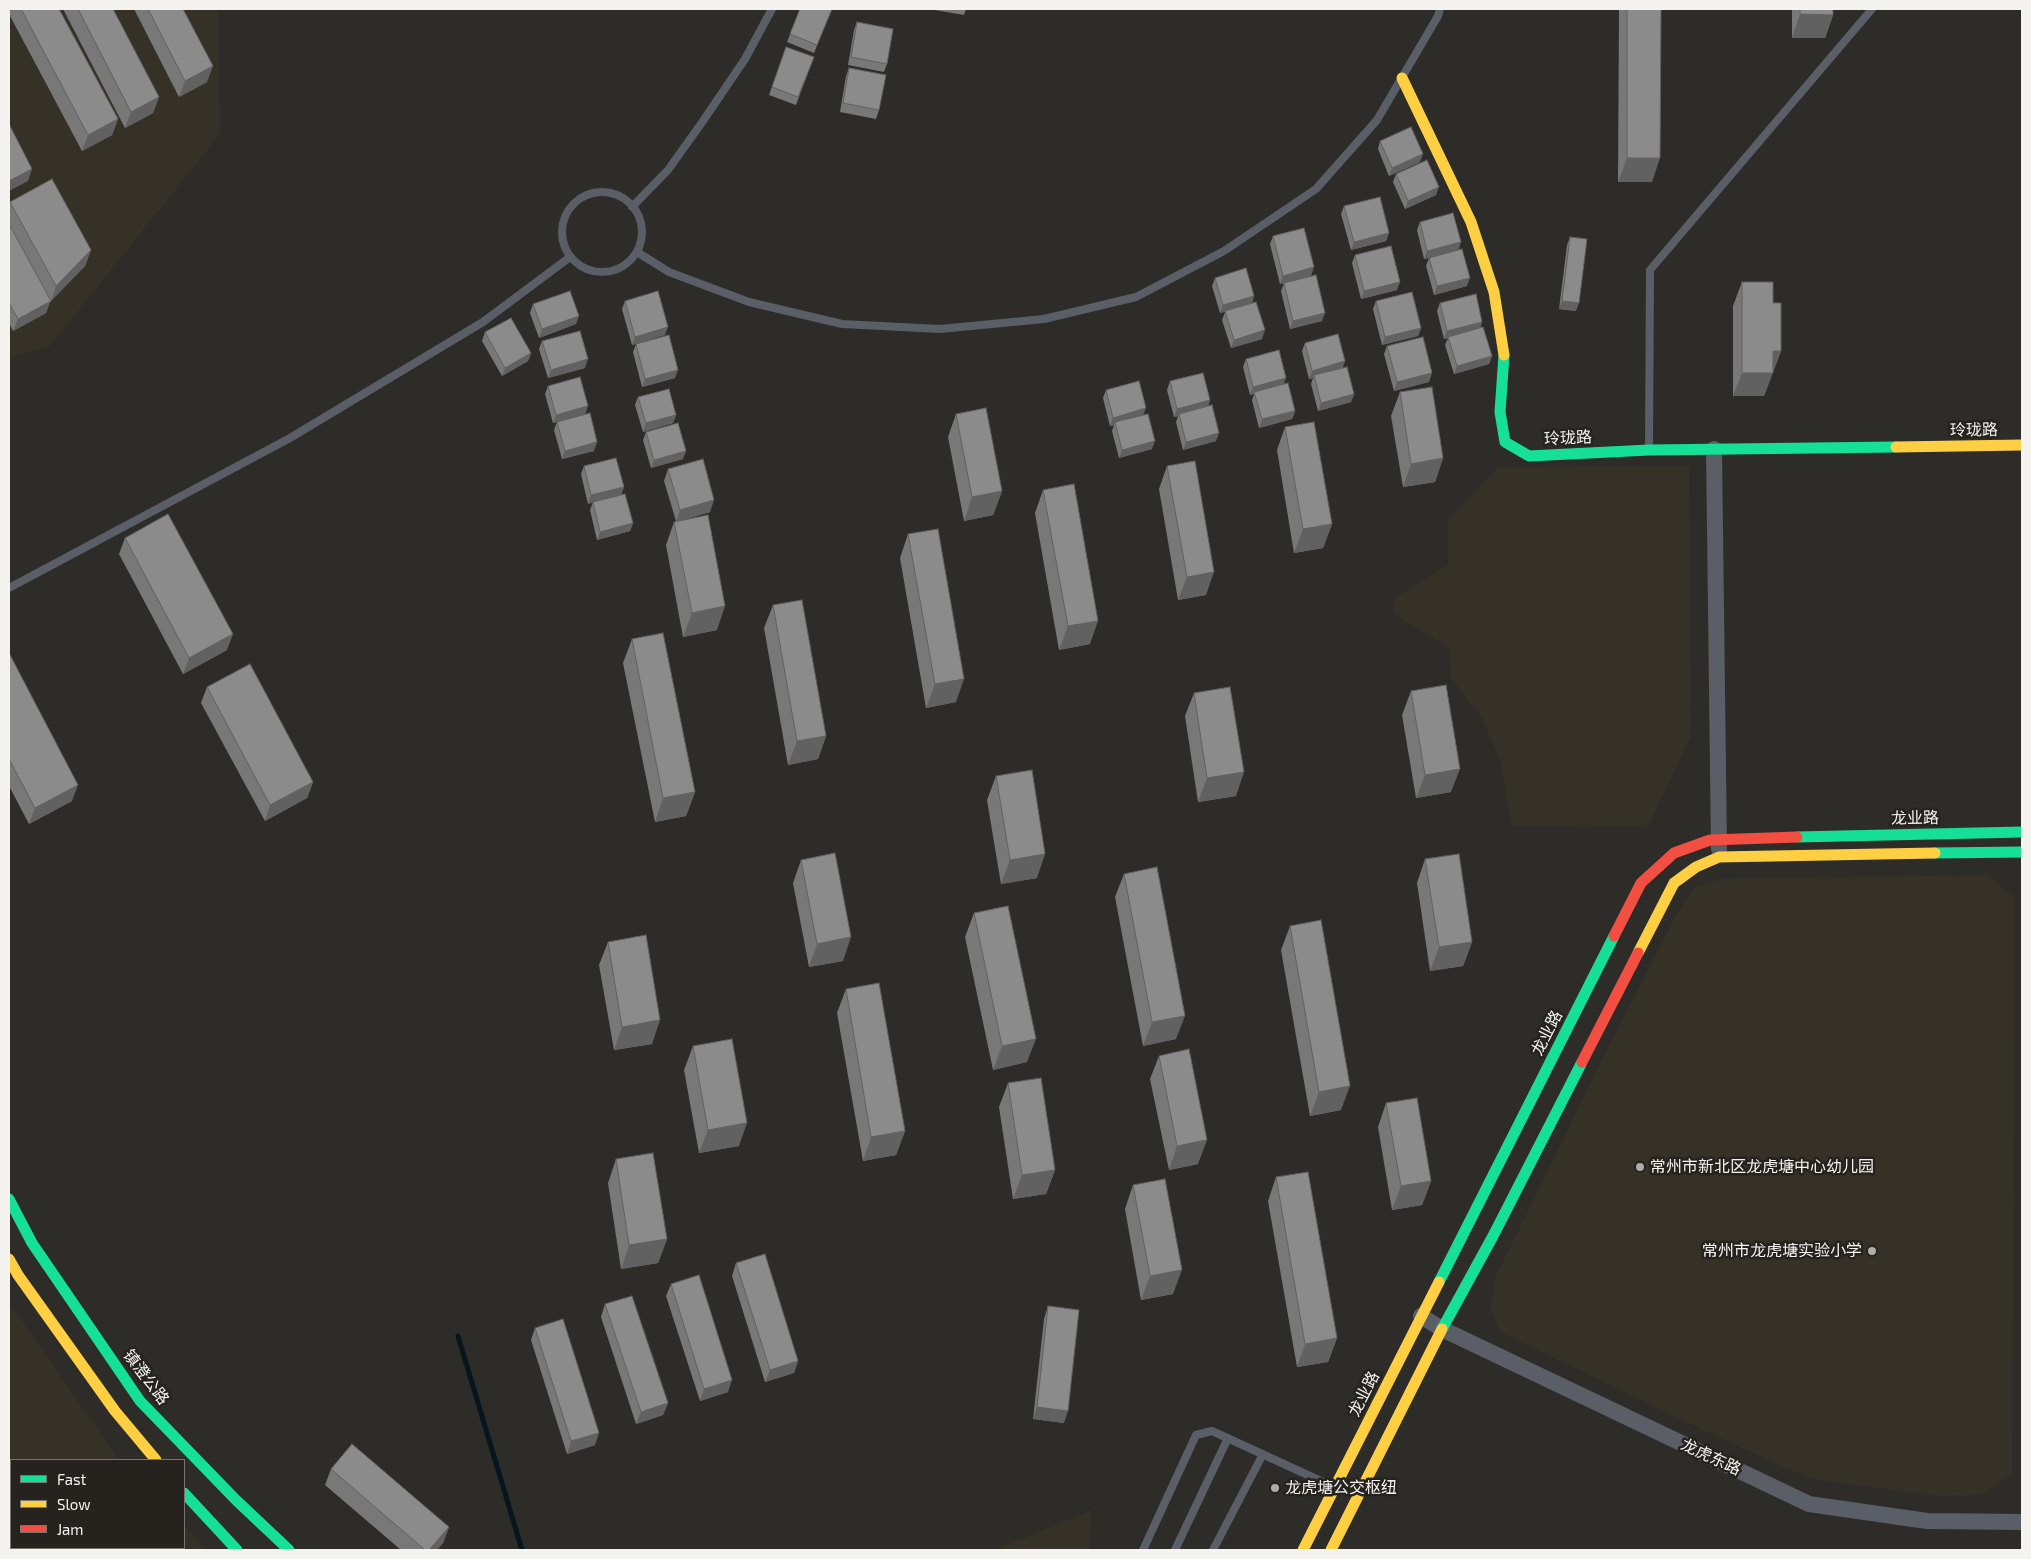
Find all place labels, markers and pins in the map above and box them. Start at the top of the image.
place label: 常州市新北区龙虎塘中心幼儿园 [1650,1157,1874,1177]
marker: 常州市新北区龙虎塘中心幼儿园 [1634,1161,1646,1173]
place label: 常州市龙虎塘实验小学 [1702,1241,1862,1261]
marker: 常州市龙虎塘实验小学 [1866,1245,1878,1257]
place label: 龙虎塘公交枢纽 [1285,1478,1397,1498]
marker: 龙虎塘公交枢纽 [1269,1482,1281,1494]

